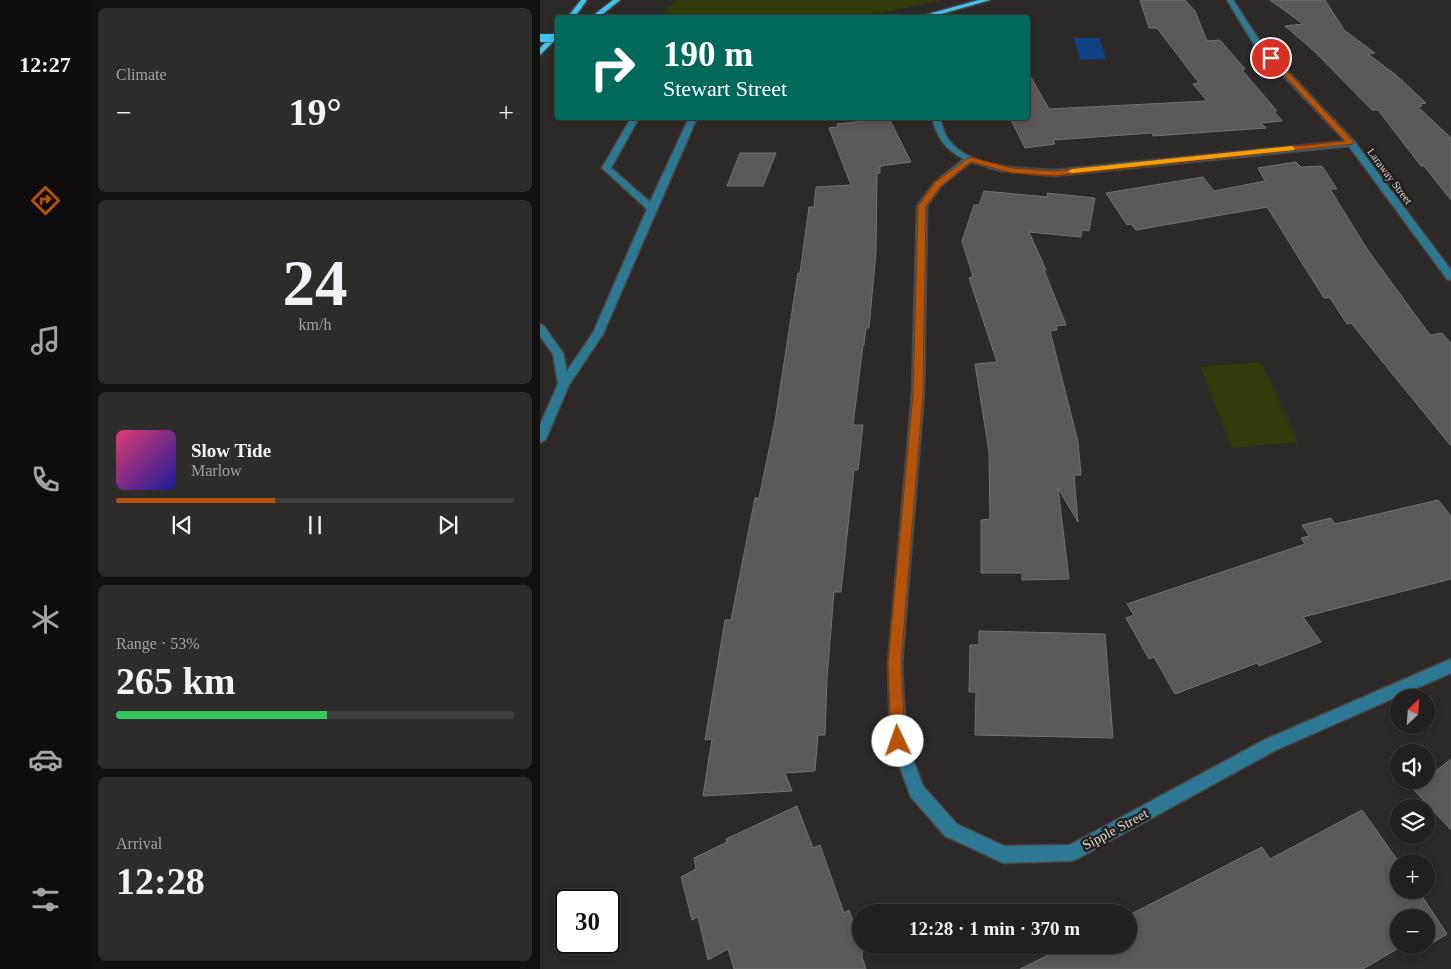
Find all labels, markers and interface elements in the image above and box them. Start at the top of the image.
icon: right [580,35,645,100]
text: 190 m [663,35,753,74]
pin [1250,37,1292,79]
icon: arrive [1257,44,1285,72]
text: 12:27 [19,52,71,77]
text: Climate [116,66,167,83]
text: Stewart Street [663,76,787,101]
text: 19° [288,91,342,133]
text: − [116,97,132,128]
text: + [498,97,514,128]
street label: Laraway Street [1365,146,1415,206]
icon: directions [28,183,63,218]
text: 24 [283,247,348,319]
text: km/h [299,316,331,333]
icon: music [28,323,63,358]
text: Slow Tide [191,440,271,461]
icon: phone [28,462,63,497]
text: Marlow [191,462,242,479]
icon: previous [168,511,196,539]
icon: pause [301,511,329,539]
icon: next [434,511,462,539]
icon: climate [28,602,63,637]
text: Range · 53% [116,635,200,652]
text: 265 km [116,660,235,702]
north arrow [1390,689,1435,734]
map controls [1390,689,1435,954]
position arrow [871,714,923,766]
icon: car [28,742,63,777]
button: sound [1390,744,1435,789]
button: layers [1390,799,1435,844]
street label: Sipple Street [1080,806,1151,853]
text: Arrival [116,835,162,852]
button: + [1390,854,1435,899]
text: 12:28 [116,860,205,902]
icon: filters [28,882,63,917]
speed limit sign: 30 [555,889,620,954]
button: − [1390,909,1435,954]
text: 12:28 · 1 min · 370 m [909,918,1080,939]

